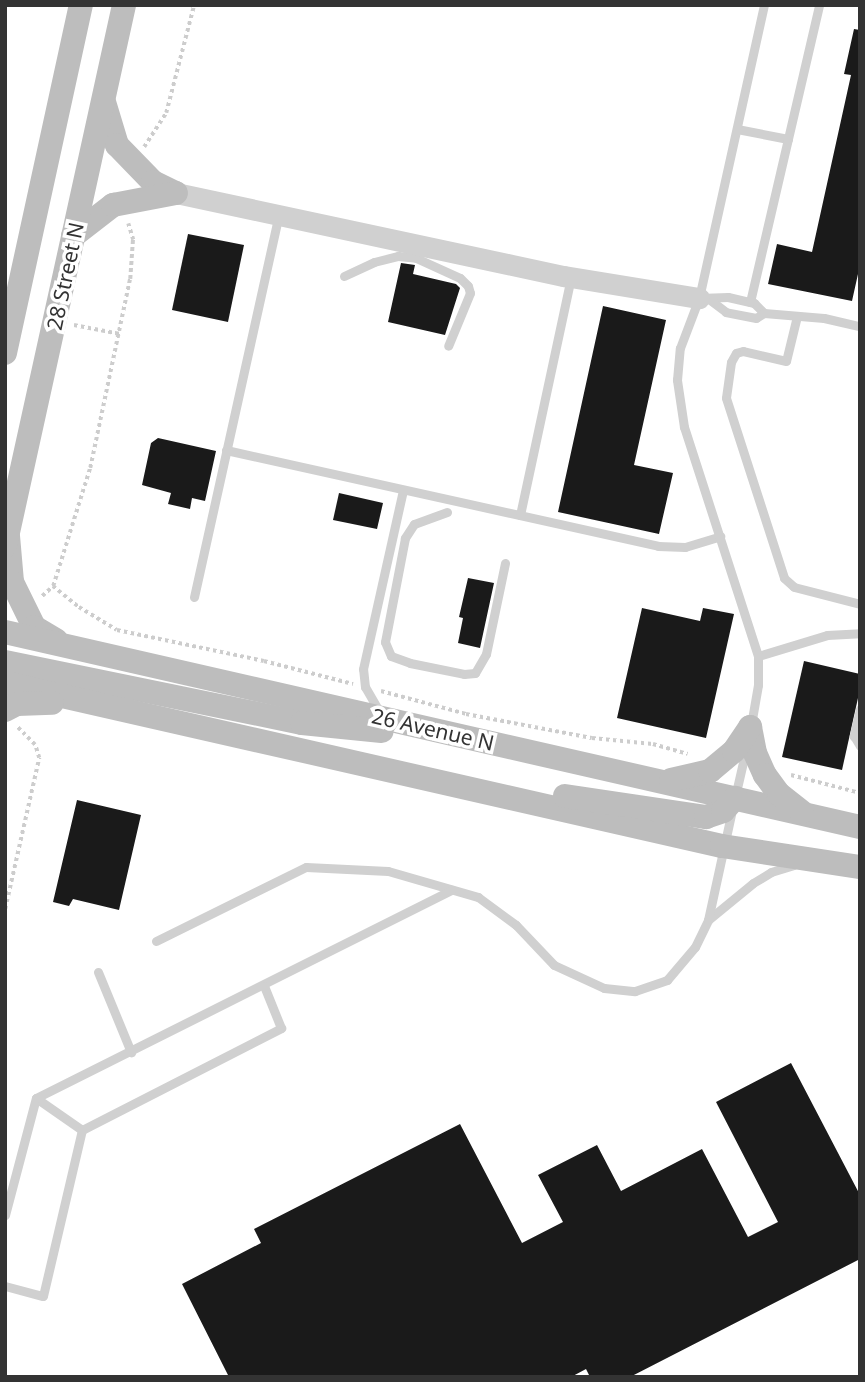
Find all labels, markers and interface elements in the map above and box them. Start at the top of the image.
street label: 28 Street N [41,220,89,332]
street label: 26 Avenue N [369,703,497,755]

